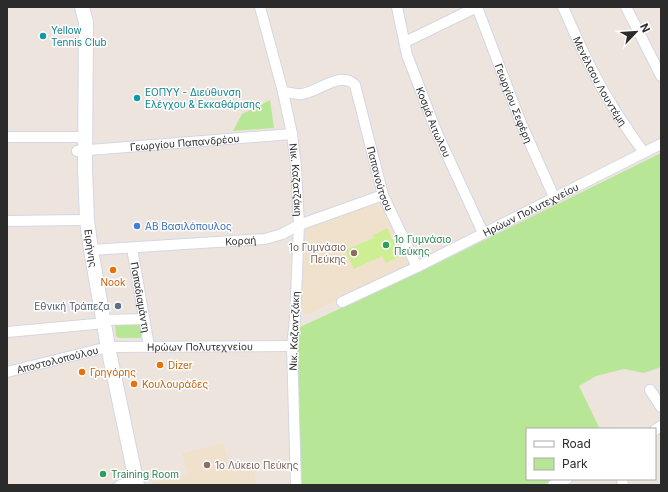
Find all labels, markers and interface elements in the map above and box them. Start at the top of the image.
north arrow [616,12,656,52]
text: N [637,21,653,35]
place label: Yellow Tennis Club [51,24,107,48]
marker: Yellow Tennis Club [38,31,48,41]
street label: Μενέλαου Λουντέμη [571,35,629,129]
street label: Γεωργίου Σεφέρη [493,62,535,145]
street label: Κοσμά Αιτωλου [414,85,453,159]
place label: ΕΟΠΥΥ - Διεύθυνση Ελέγχου & Εκκαθάρισης [145,86,261,111]
marker: ΕΟΠΥΥ - Διεύθυνση Ελέγχου & Εκκαθάρισης [132,93,142,103]
street label: Γεωργίου Παπανδρέου [130,132,240,153]
street label: Νικ. Καζατζάκη [287,142,305,217]
street label: Παπανούτσου [365,145,396,213]
street label: Ηρώων Πολυτεχνείου [481,181,581,239]
place label: ΑΒ Βασιλόπουλος [145,220,232,232]
marker: ΑΒ Βασιλόπουλος [132,221,142,231]
street label: Ειρήνης [82,228,100,268]
place label: 1ο Γυμνάσιο Πεύκης [394,233,451,258]
street label: Κοραή [225,234,257,248]
marker: 1ο Γυμνάσιο Πεύκης [381,240,391,250]
place label: 1o Γυμνάσιο Πεύκης [289,241,346,266]
marker: 1o Γυμνάσιο Πεύκης [349,248,359,258]
street label: Παπαδιαμάντη [129,261,153,334]
marker: Nook [108,265,118,275]
place label: Nook [100,276,126,288]
street label: Νικ. Καζαντζάκη [287,291,302,371]
place label: Εθνική Τράπεζα [34,300,110,313]
marker: Εθνική Τράπεζα [113,301,123,311]
street label: Ηρώων Πολυτεχνείου [147,340,253,353]
street label: Αποστολοπούλου [15,344,100,375]
place label: Dizer [168,359,193,371]
marker: Dizer [155,360,165,370]
place label: Γρηγόρης [90,366,136,379]
marker: Γρηγόρης [77,367,87,377]
place label: Κουλουράδες [142,378,208,390]
marker: Κουλουράδες [129,379,139,389]
legend [526,428,656,480]
text: Road [562,436,591,451]
text: Park [562,456,588,471]
place label: 1ο Λύκειο Πεύκης [215,459,299,472]
marker: 1ο Λύκειο Πεύκης [202,460,212,470]
place label: Training Room [111,468,179,480]
marker: Training Room [98,469,108,479]

